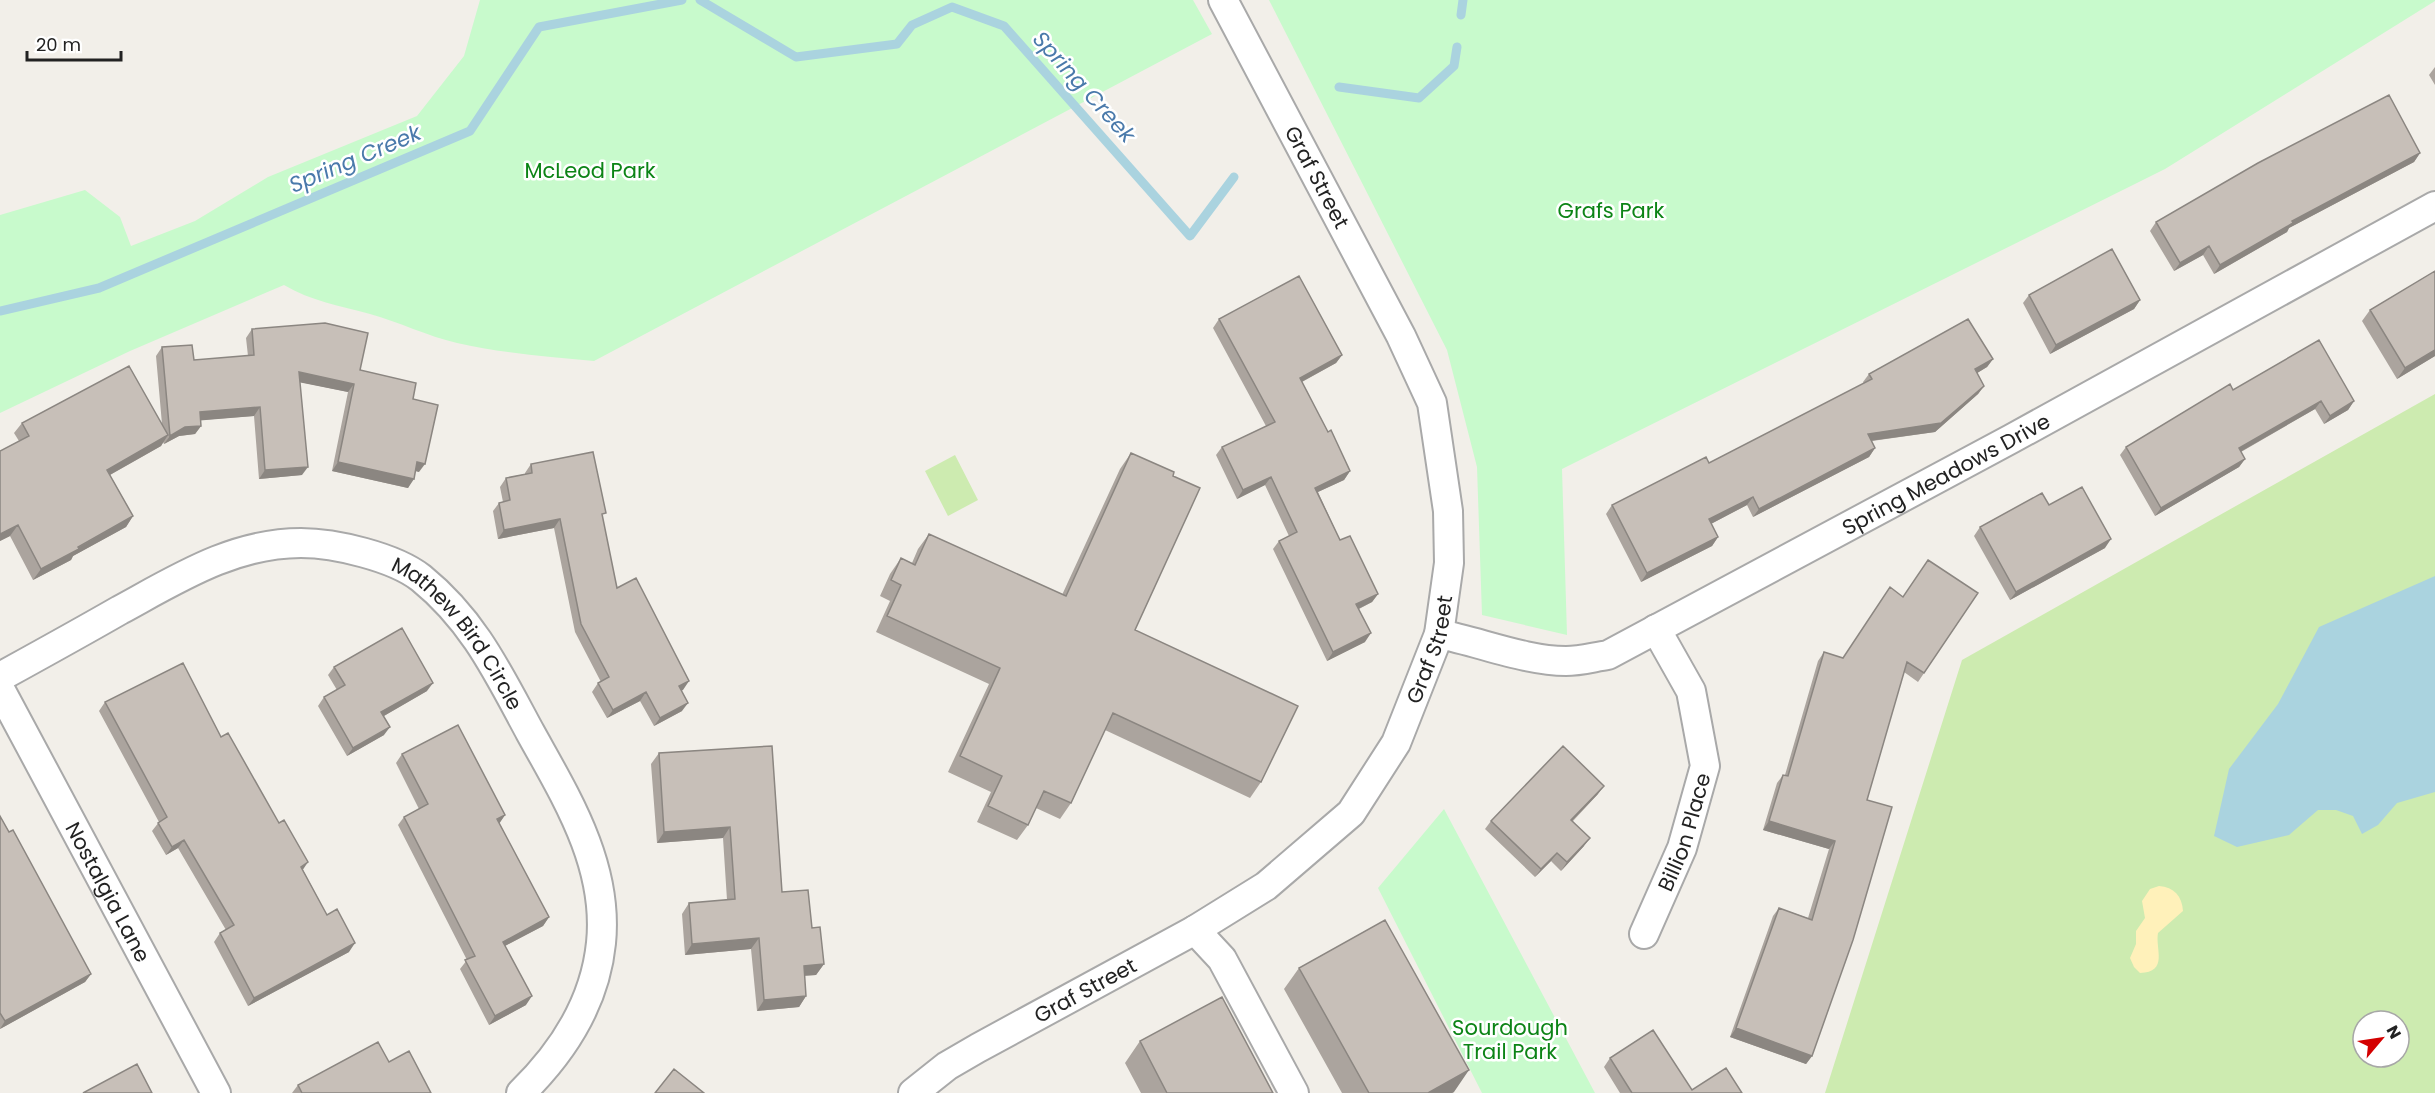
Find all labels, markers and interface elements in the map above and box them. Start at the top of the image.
scale bar [27,24,122,62]
water label: Spring Creek [1025,24,1144,151]
text: 20 m [36,32,81,57]
water label: Spring Creek [284,117,427,201]
street label: Graf Street [1278,121,1356,233]
park label: McLeod Park [524,156,656,185]
park label: Grafs Park [1558,196,1665,225]
street label: Spring Meadows Drive [1837,406,2055,542]
street label: Mathew Bird Circle [387,549,530,715]
street label: Graf Street [1399,593,1459,708]
street label: Billion Place [1650,769,1717,896]
street label: Nostalgia Lane [59,817,158,967]
street label: Graf Street [1029,950,1141,1029]
north arrow [2351,1009,2411,1069]
park label: Sourdough Trail Park [1452,1013,1568,1066]
text: N [2381,1021,2407,1043]

